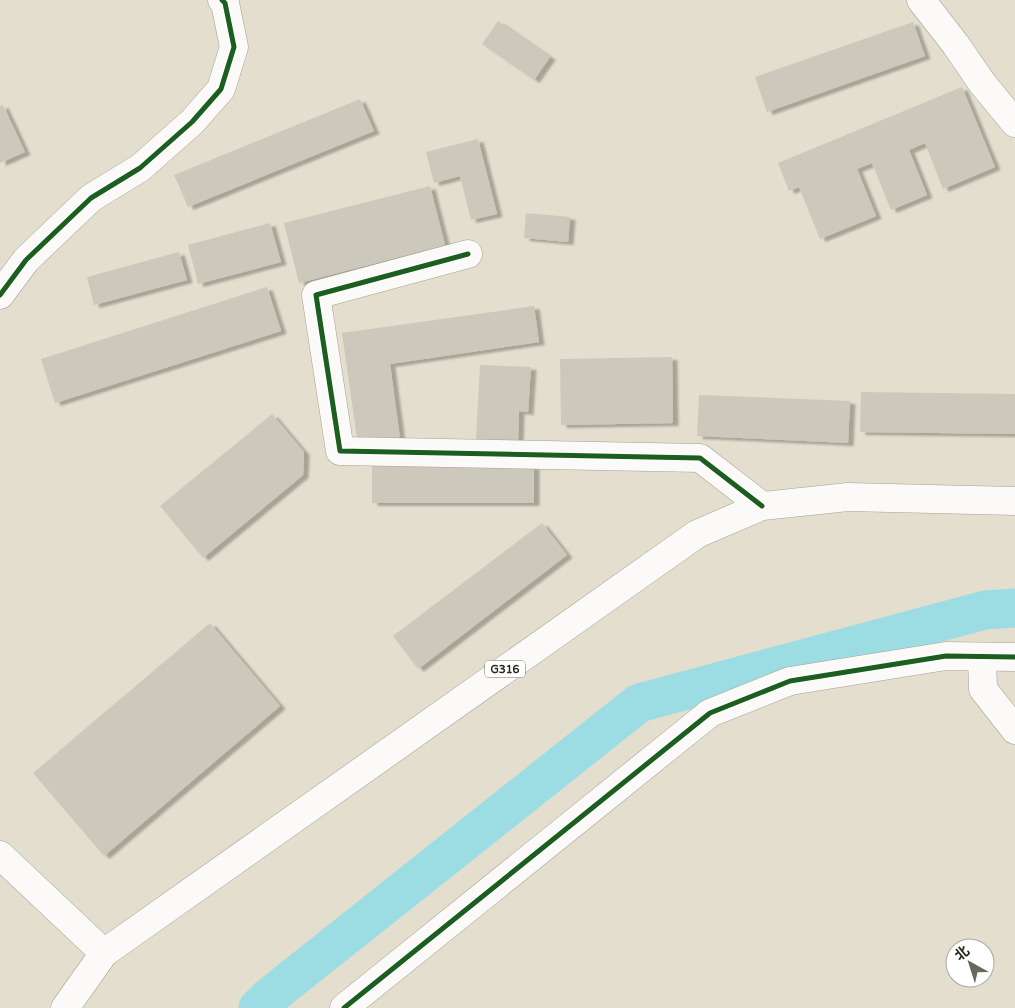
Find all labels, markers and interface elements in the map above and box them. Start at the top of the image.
road number: G316 [485,661,525,678]
north arrow [945,938,995,988]
text: 北 [951,942,973,964]

